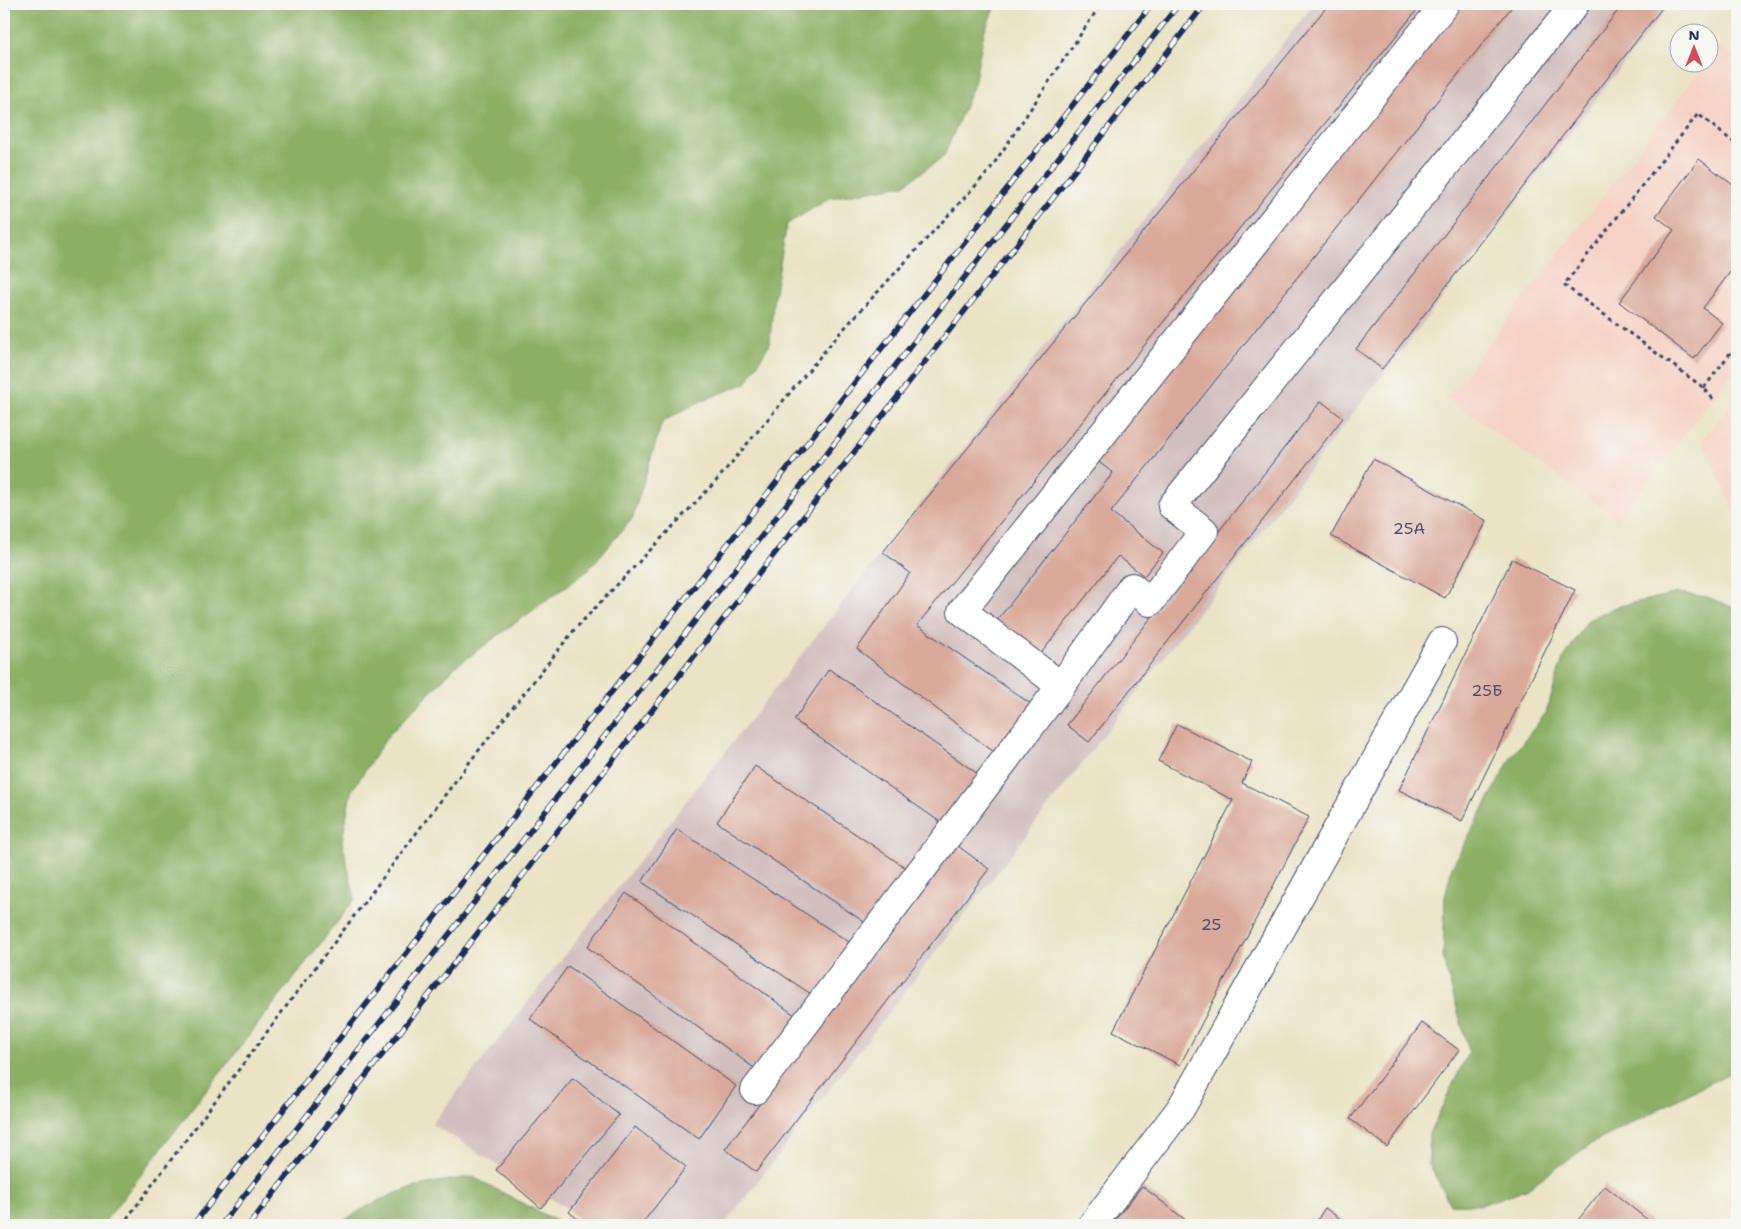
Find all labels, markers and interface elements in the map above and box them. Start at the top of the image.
north arrow [1668,22,1718,72]
text: N [1688,26,1700,44]
house number: 25А [1393,518,1425,539]
house number: 25Б [1471,680,1503,701]
house number: 25 [1201,914,1221,935]

